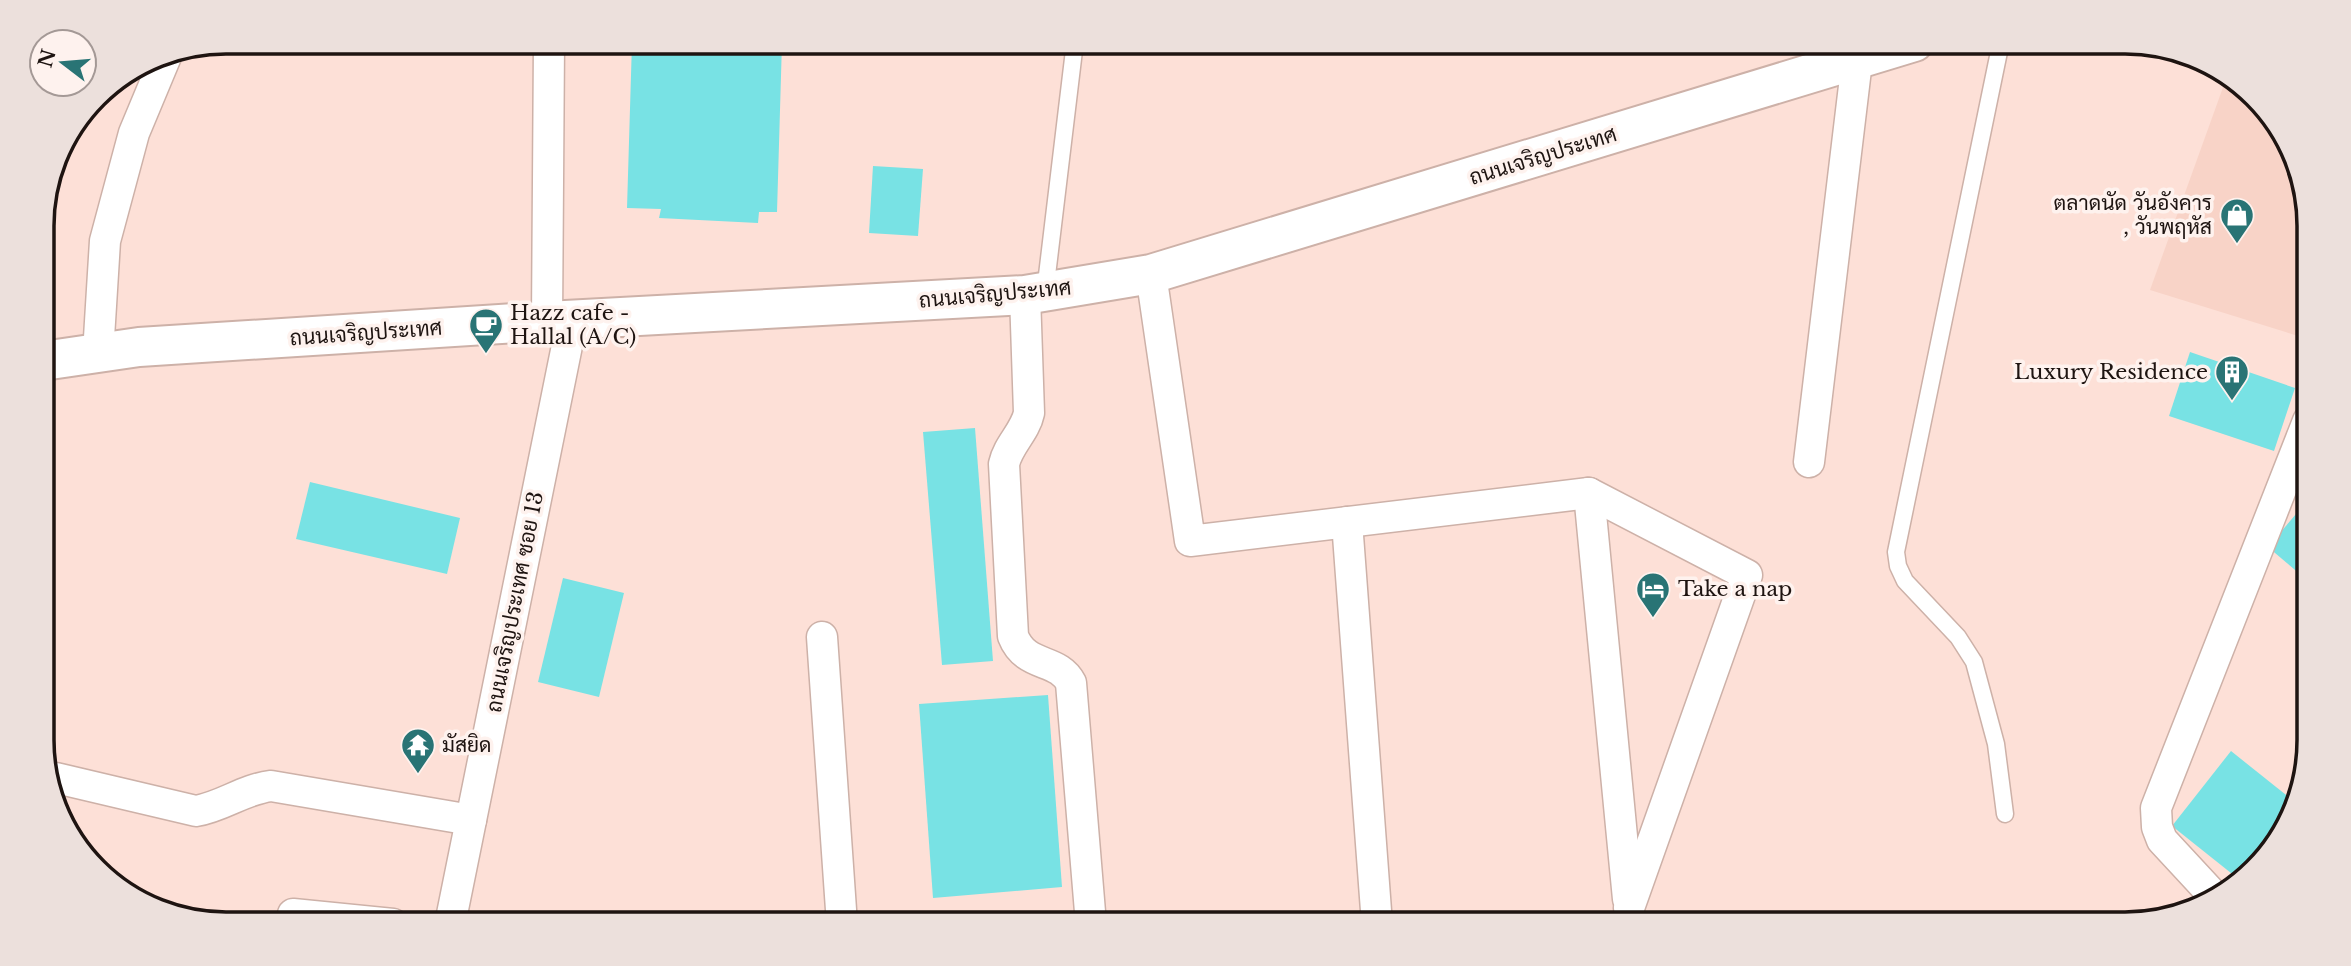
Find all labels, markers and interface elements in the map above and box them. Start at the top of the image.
north arrow [28,28,98,98]
text: N [34,47,61,70]
street label: ถนนเจริญประเทศ [1466,121,1620,191]
place label: ตลาดนัด วันอังคาร , วันพฤหัส [2054,190,2212,240]
shop icon: ตลาดนัด วันอังคาร , วันพฤหัส [2218,196,2256,245]
street label: ถนนเจริญประเทศ [918,274,1072,314]
place label: Hazz cafe - Hallal (A/C) [510,300,636,350]
cafe icon: Hazz cafe - Hallal (A/C) [467,306,505,355]
street label: ถนนเจริญประเทศ [289,315,443,351]
building icon: Luxury Residence [2213,353,2251,402]
place label: Luxury Residence [2014,359,2208,385]
street label: ถนนเจริญประเทศ ซอย 13 [481,489,549,715]
hotel icon: Take a nap [1634,570,1672,619]
place label: Take a nap [1678,576,1792,602]
temple icon: มัสยิด [399,726,437,775]
place label: มัสยิด [442,732,492,758]

